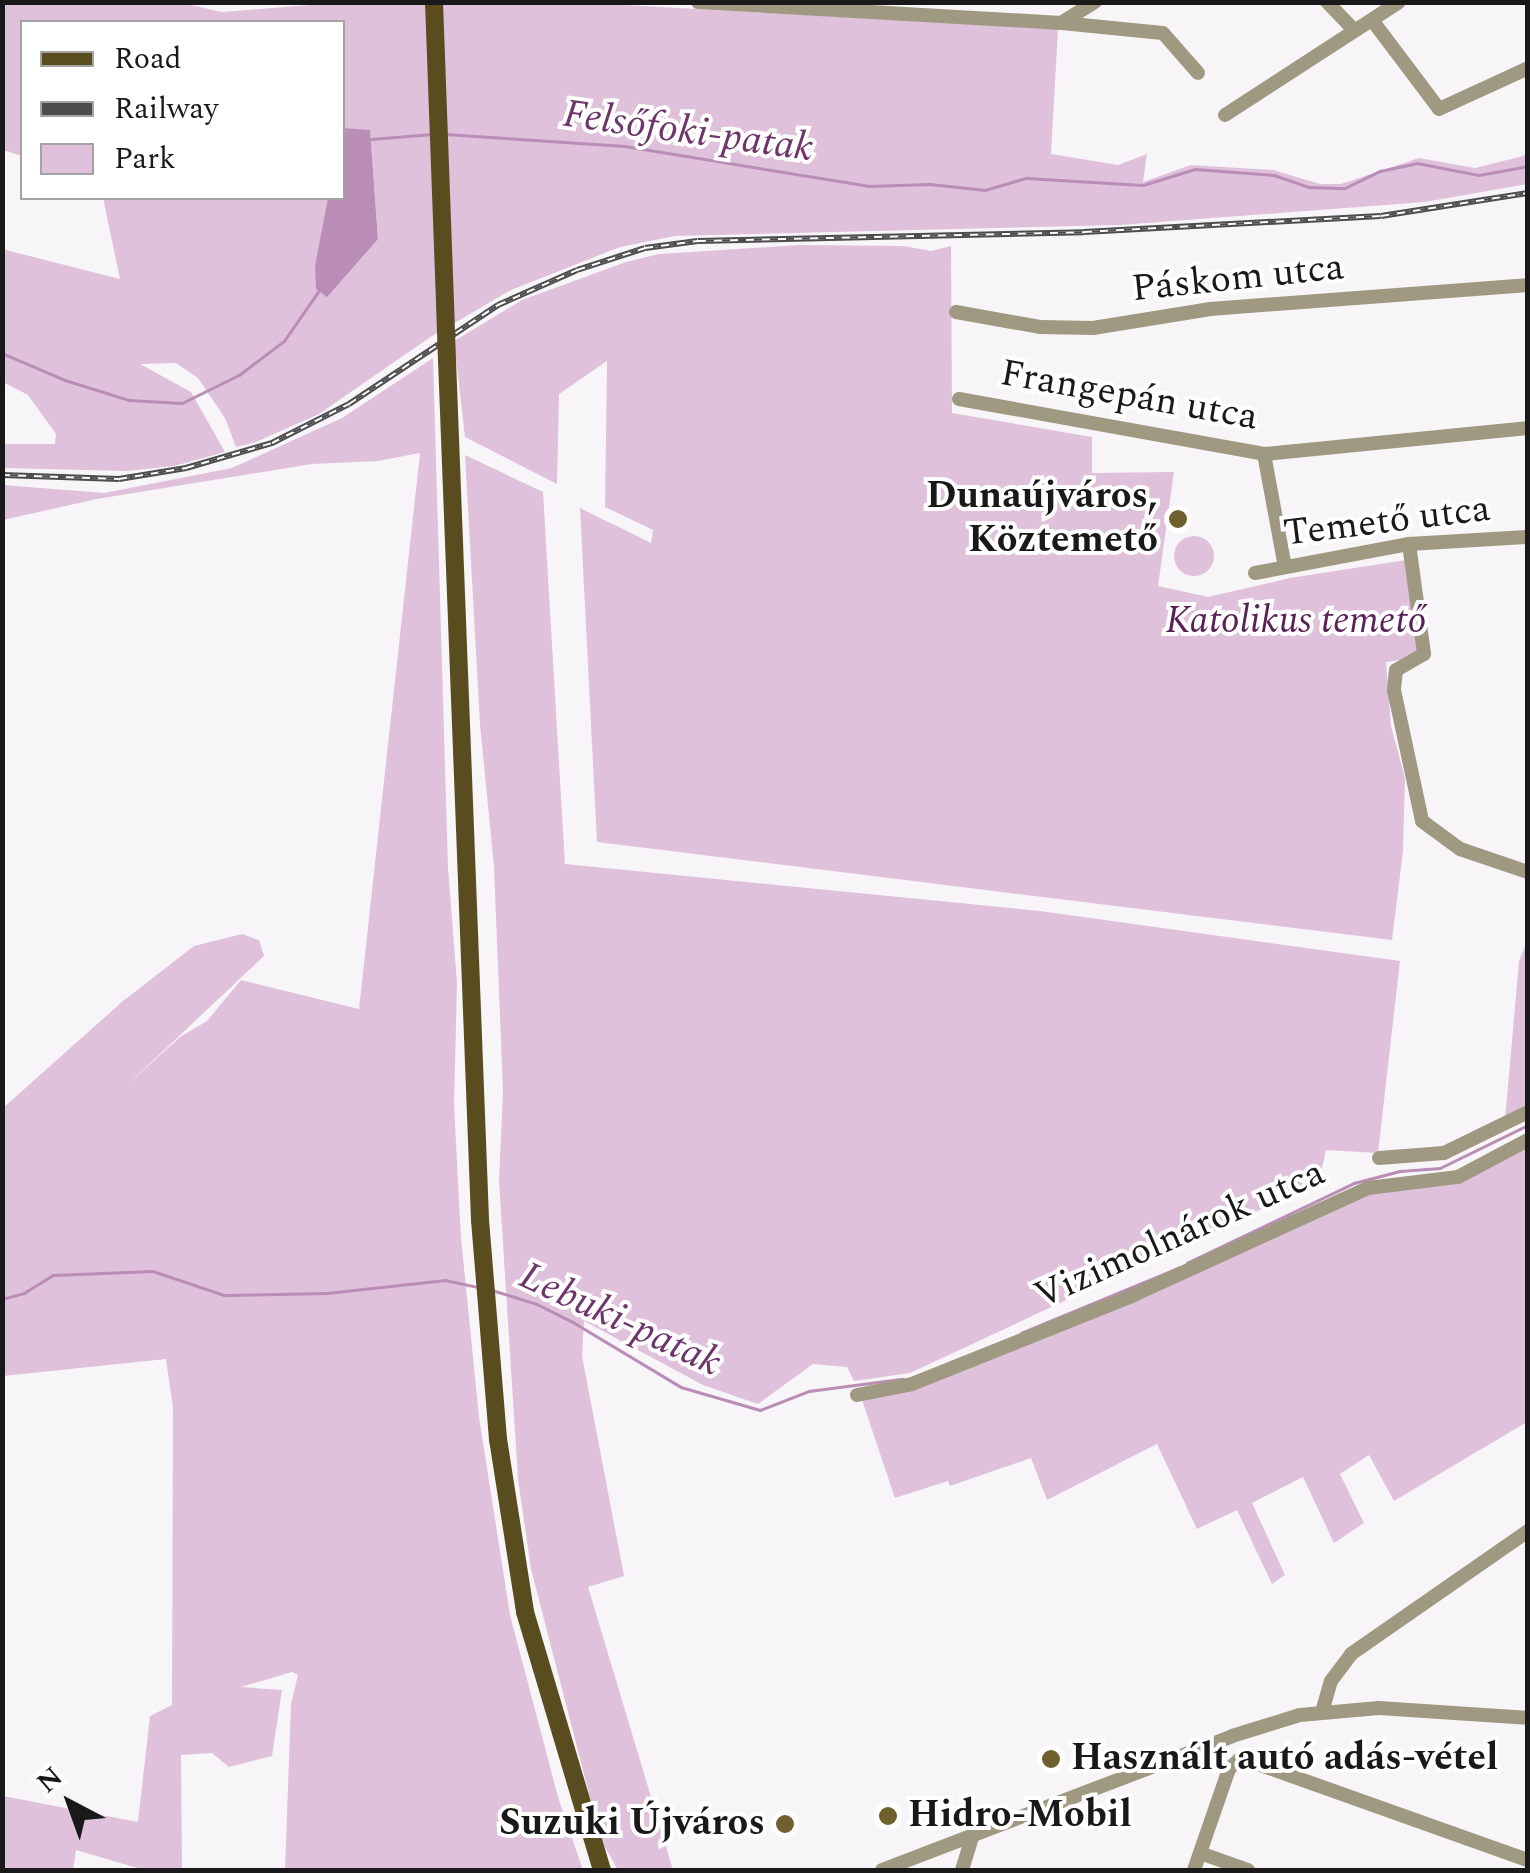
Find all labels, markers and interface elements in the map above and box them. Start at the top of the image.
legend [20,20,345,200]
text: Road [114,36,182,82]
text: Railway [114,86,219,132]
water label: Felsőfoki-patak [560,91,816,173]
text: Park [114,136,176,182]
street label: Páskom utca [1130,245,1346,313]
street label: Frangepán utca [997,351,1261,441]
place label: Dunaújváros, Köztemető [926,474,1158,564]
street label: Temető utca [1281,487,1493,557]
marker: Dunaújváros, Köztemető [1167,508,1189,530]
park label: Katolikus temető [1165,599,1427,645]
street label: Vizimolnárok utca [1028,1151,1332,1319]
water label: Lebuki-patak [512,1252,728,1388]
place label: Használt autó adás-vétel [1071,1736,1498,1782]
marker: Használt autó adás-vétel [1040,1748,1062,1770]
north arrow [20,1753,120,1853]
text: N [27,1756,73,1804]
place label: Hidro-Mobil [908,1793,1132,1839]
place label: Suzuki Újváros [499,1801,765,1847]
marker: Hidro-Mobil [877,1805,899,1827]
marker: Suzuki Újváros [774,1813,796,1835]

